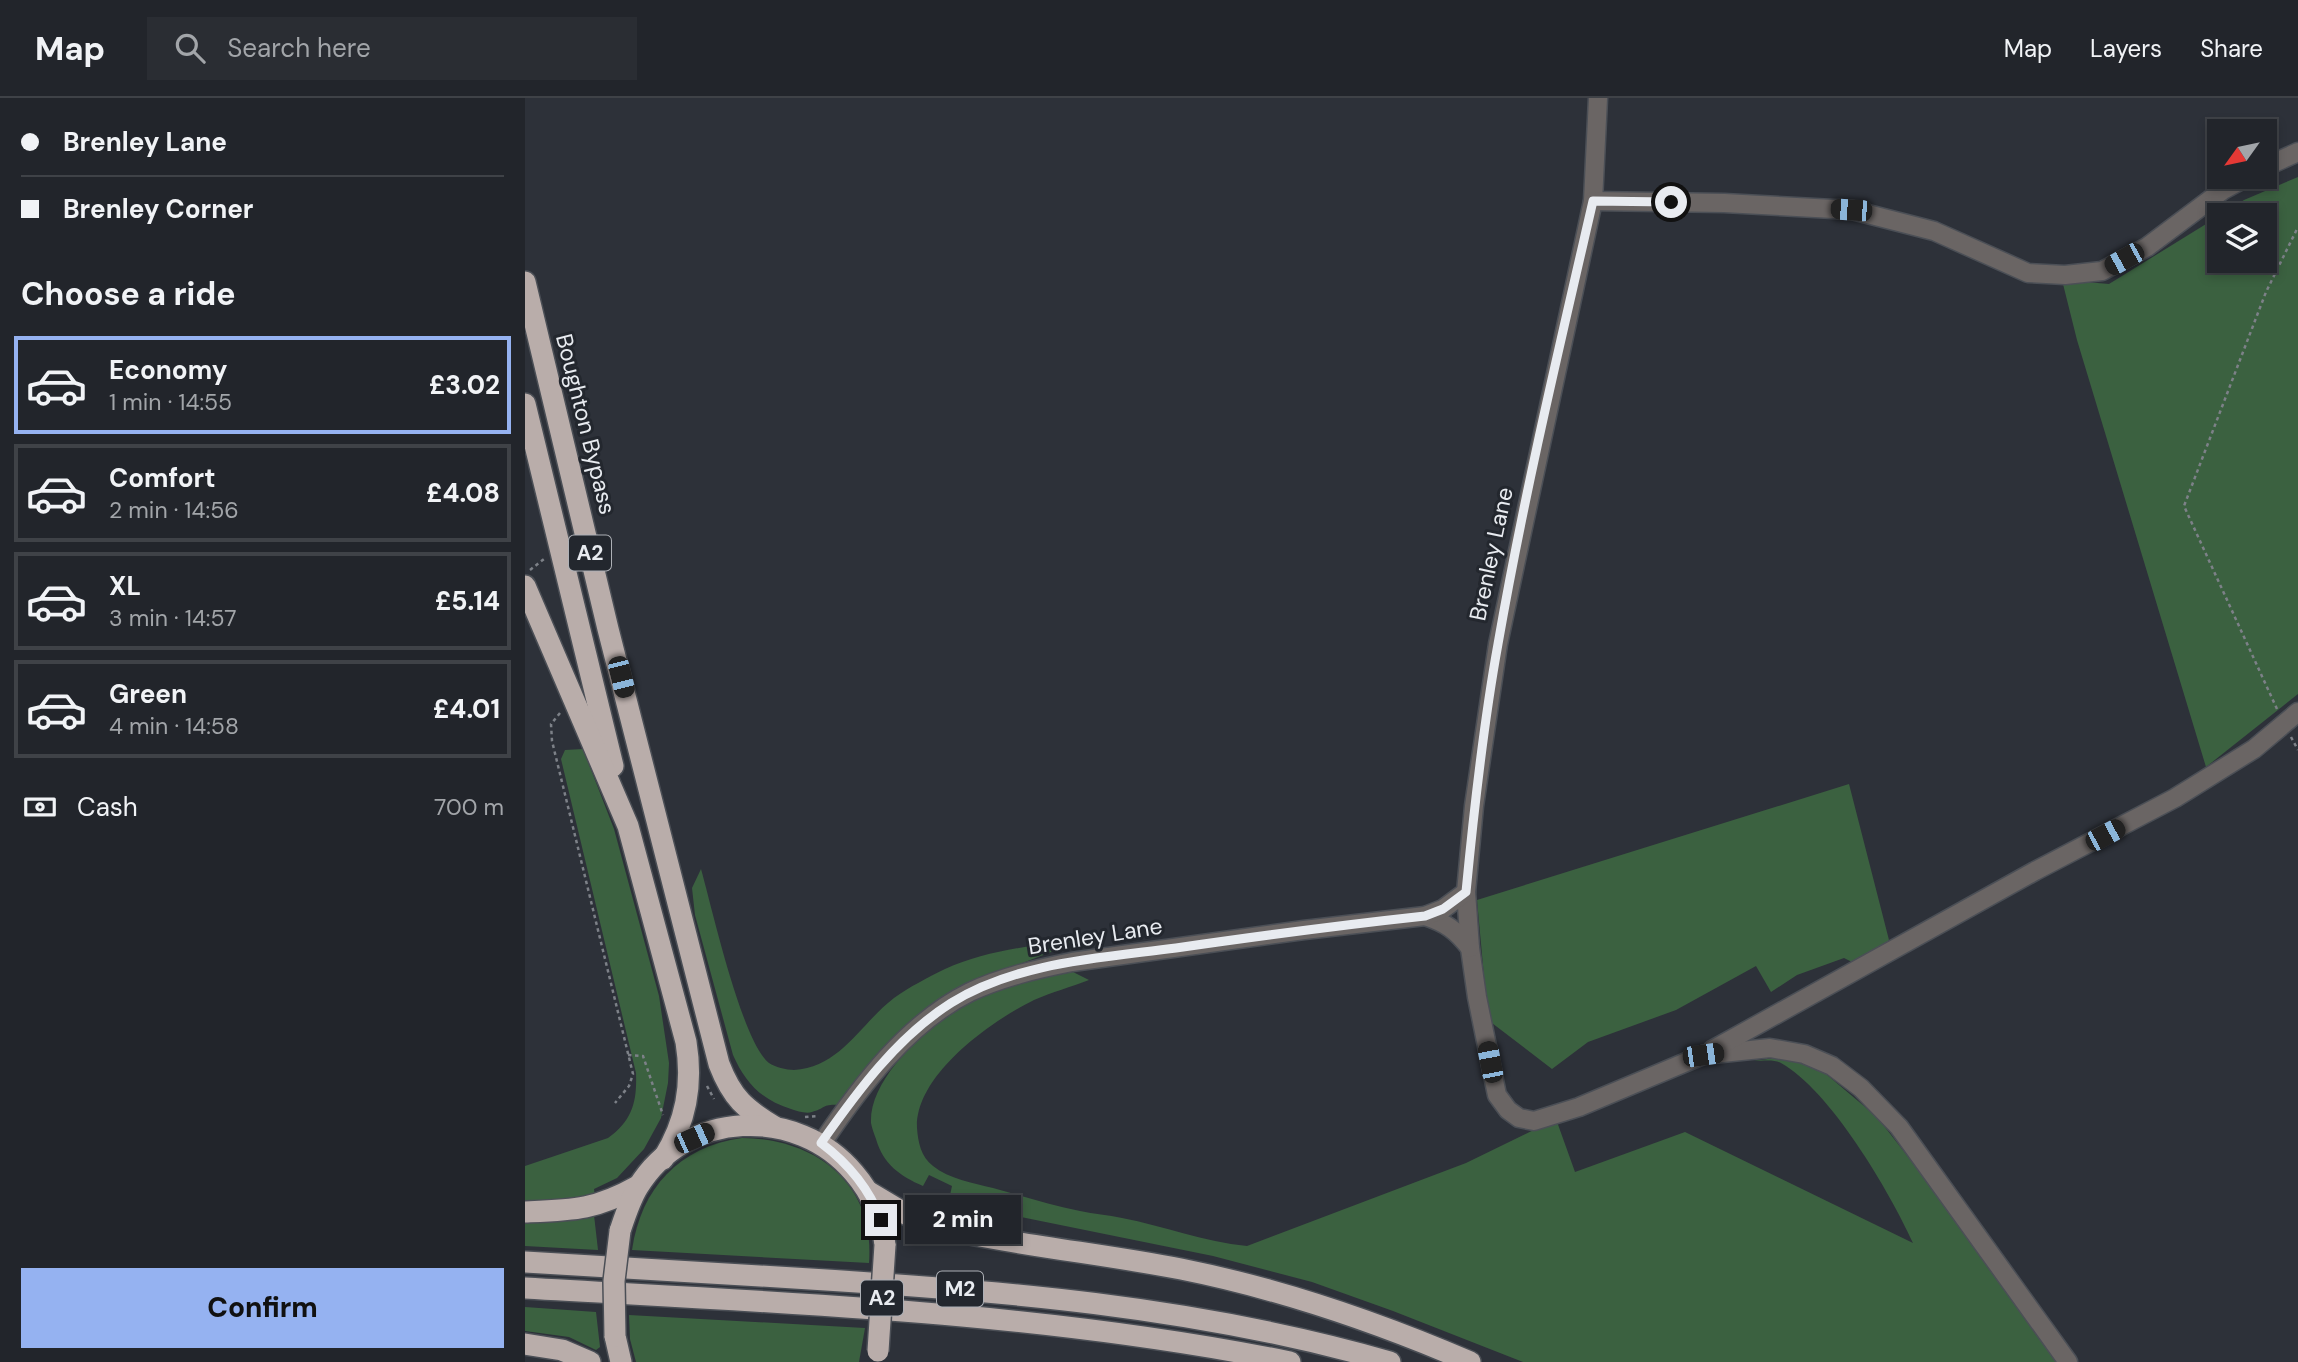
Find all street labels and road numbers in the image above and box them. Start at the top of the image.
street label: Boughton Bypass [549,331,623,517]
street label: Brenley Lane [1462,484,1520,624]
road number: A2 [569,536,611,570]
street label: Brenley Lane [1026,911,1164,961]
road number: M2 [937,1272,983,1306]
road number: A2 [861,1280,903,1316]

